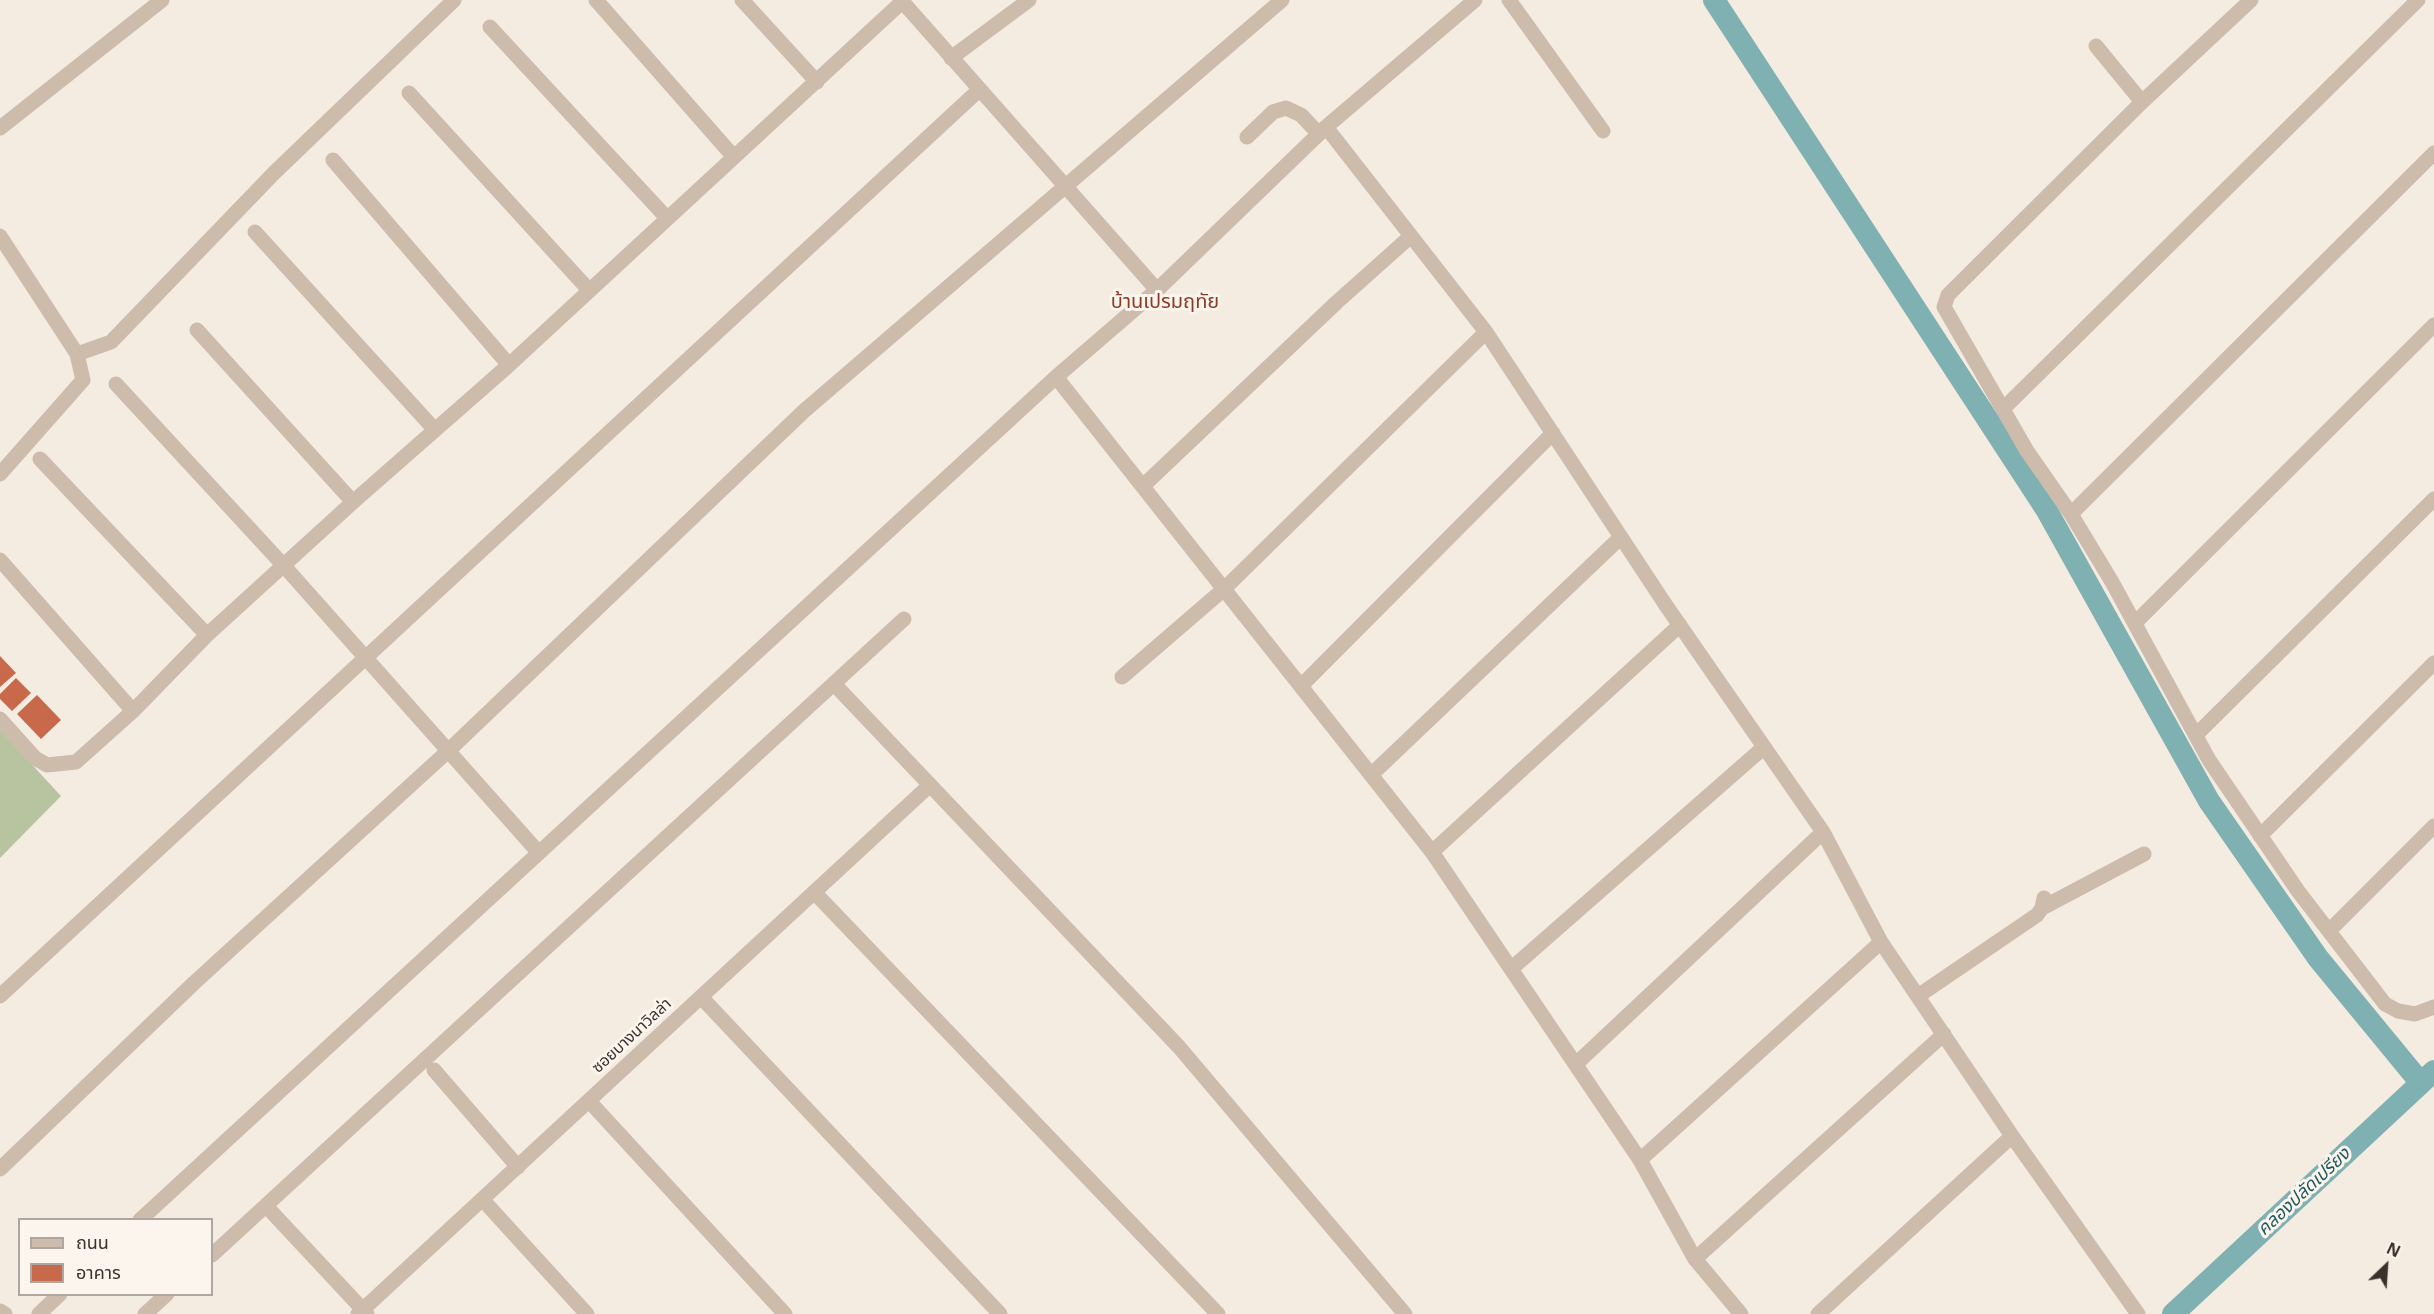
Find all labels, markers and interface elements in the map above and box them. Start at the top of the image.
district label: บ้านเปรมฤทัย [1111,290,1219,314]
street label: ซอยบางนาวิลล่า [588,994,676,1078]
water label: คลองปลัดเปรียง [2253,1144,2355,1240]
legend [18,1218,213,1296]
text: ถนน [76,1230,109,1254]
north arrow [2356,1236,2416,1296]
text: N [2383,1237,2404,1262]
text: อาคาร [76,1260,121,1284]

